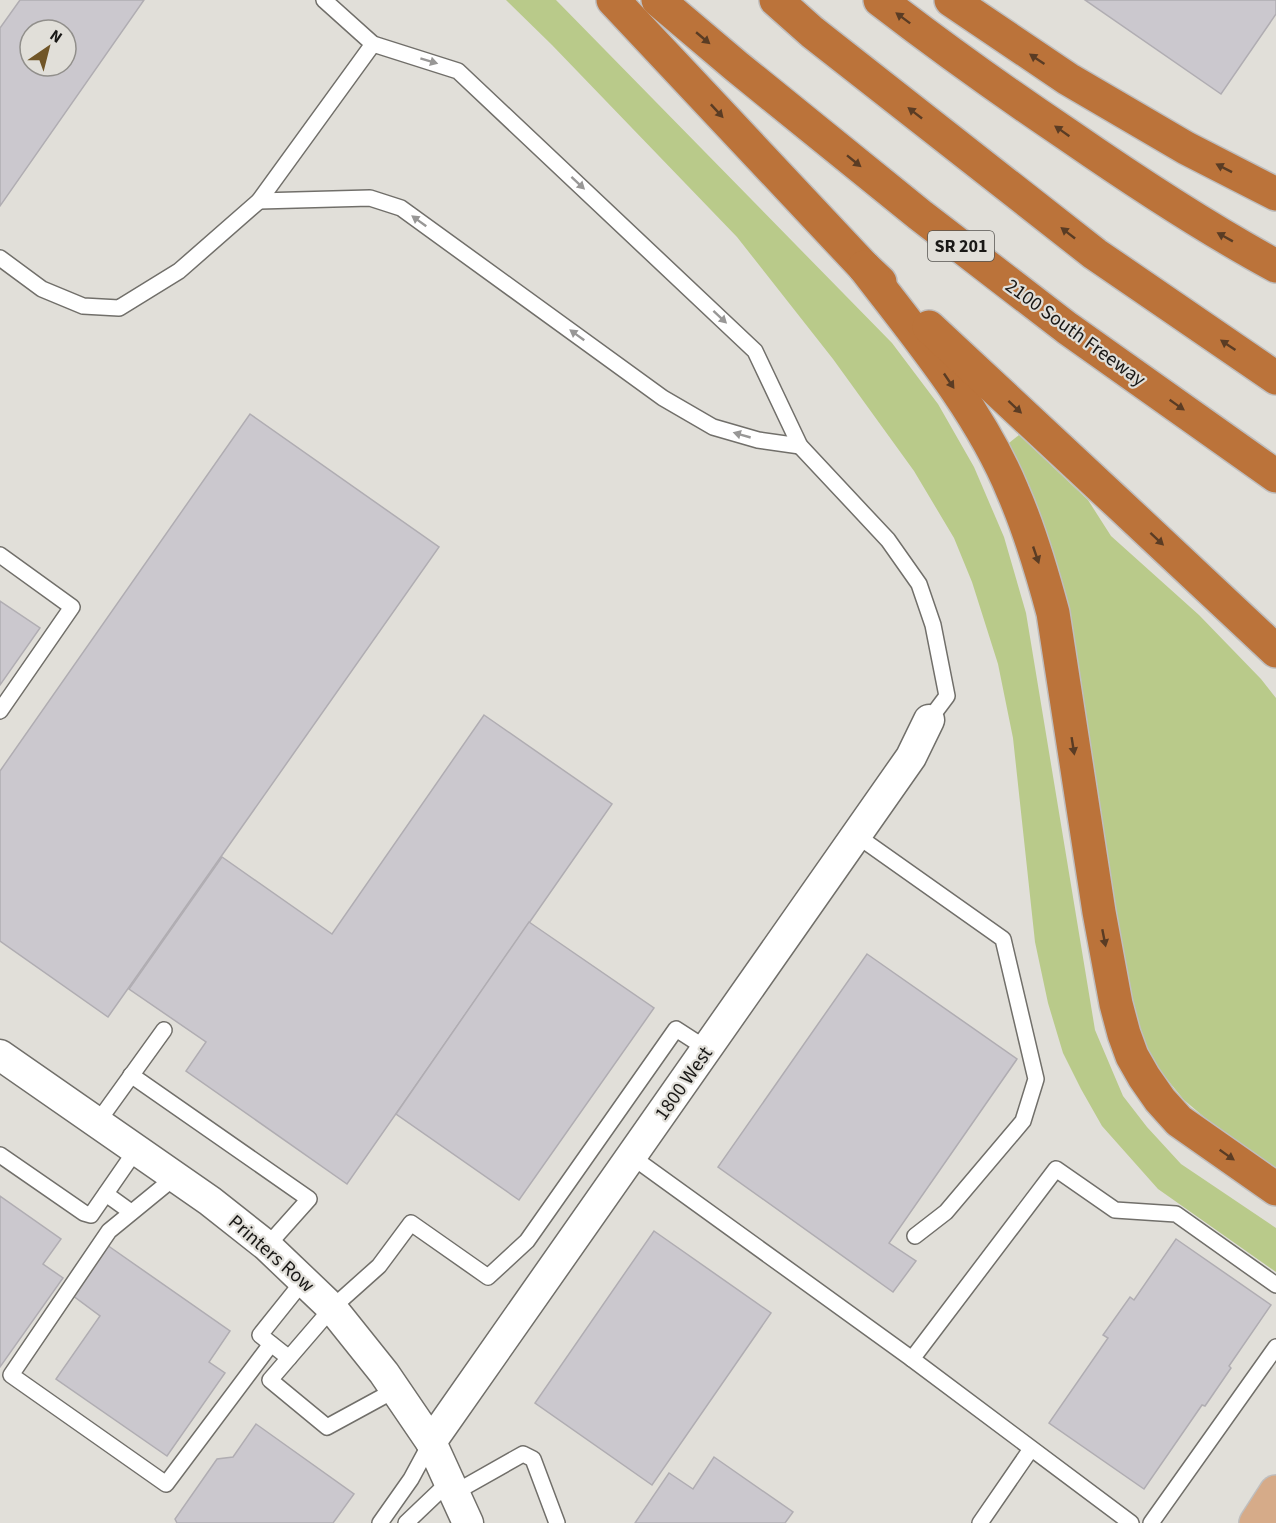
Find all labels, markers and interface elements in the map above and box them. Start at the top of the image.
one-way arrow [895,11,911,24]
north arrow [18,18,78,78]
text: N [45,24,67,49]
one-way arrow [695,31,711,44]
one-way arrow [1030,53,1046,65]
one-way arrow [420,57,438,67]
one-way arrow [710,103,723,118]
one-way arrow [907,107,922,119]
one-way arrow [1054,125,1070,137]
one-way arrow [846,155,862,168]
one-way arrow [1215,163,1232,172]
one-way arrow [570,176,584,190]
one-way arrow [412,215,427,227]
one-way arrow [1060,227,1076,240]
road number: SR 201 [928,231,994,261]
one-way arrow [1217,232,1233,243]
street label: 2100 South Freeway [999,272,1152,394]
one-way arrow [712,310,726,324]
one-way arrow [569,329,585,341]
one-way arrow [1220,339,1236,351]
one-way arrow [943,373,954,389]
one-way arrow [1168,399,1184,411]
one-way arrow [1007,400,1022,414]
one-way arrow [733,430,752,440]
one-way arrow [1150,532,1164,546]
one-way arrow [1032,546,1041,564]
one-way arrow [1069,737,1078,756]
one-way arrow [1100,929,1109,948]
street label: 1800 West [648,1041,720,1126]
one-way arrow [1219,1148,1235,1160]
street label: Printers Row [222,1208,321,1299]

